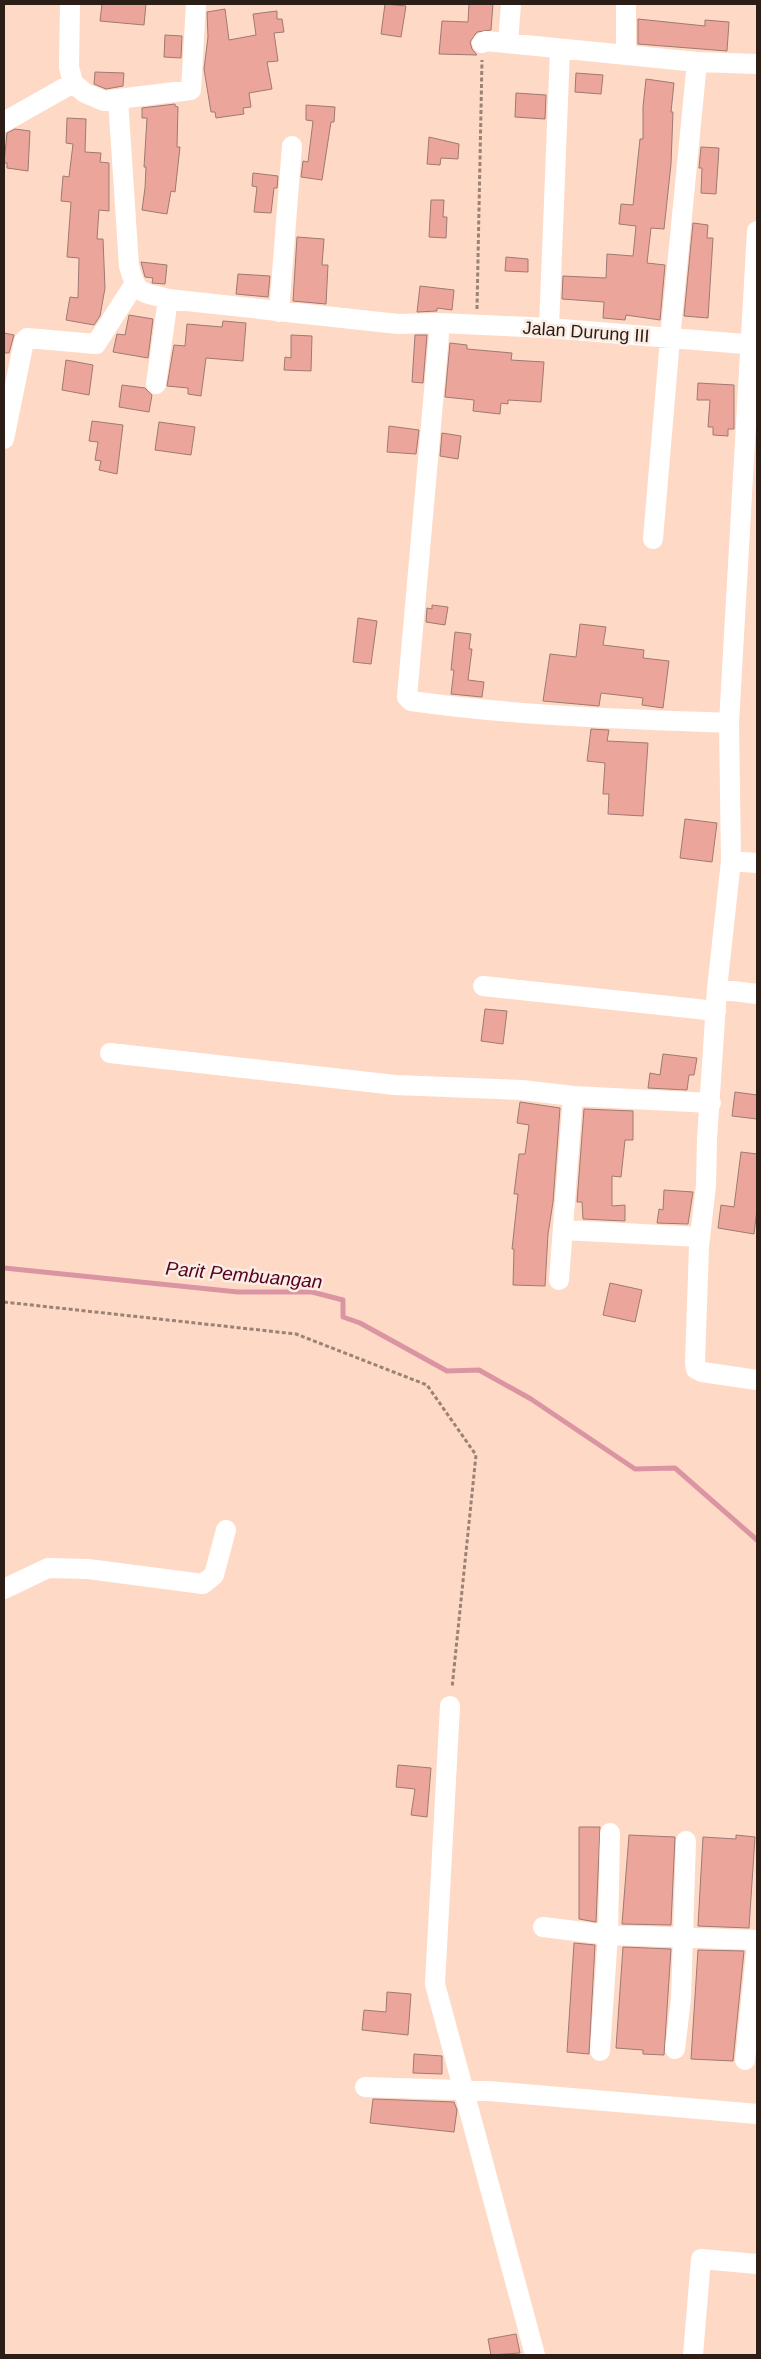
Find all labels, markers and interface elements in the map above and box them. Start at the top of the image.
street label: Jalan Durung III [522,318,650,346]
water label: Parit Pembuangan [165,1258,323,1292]

